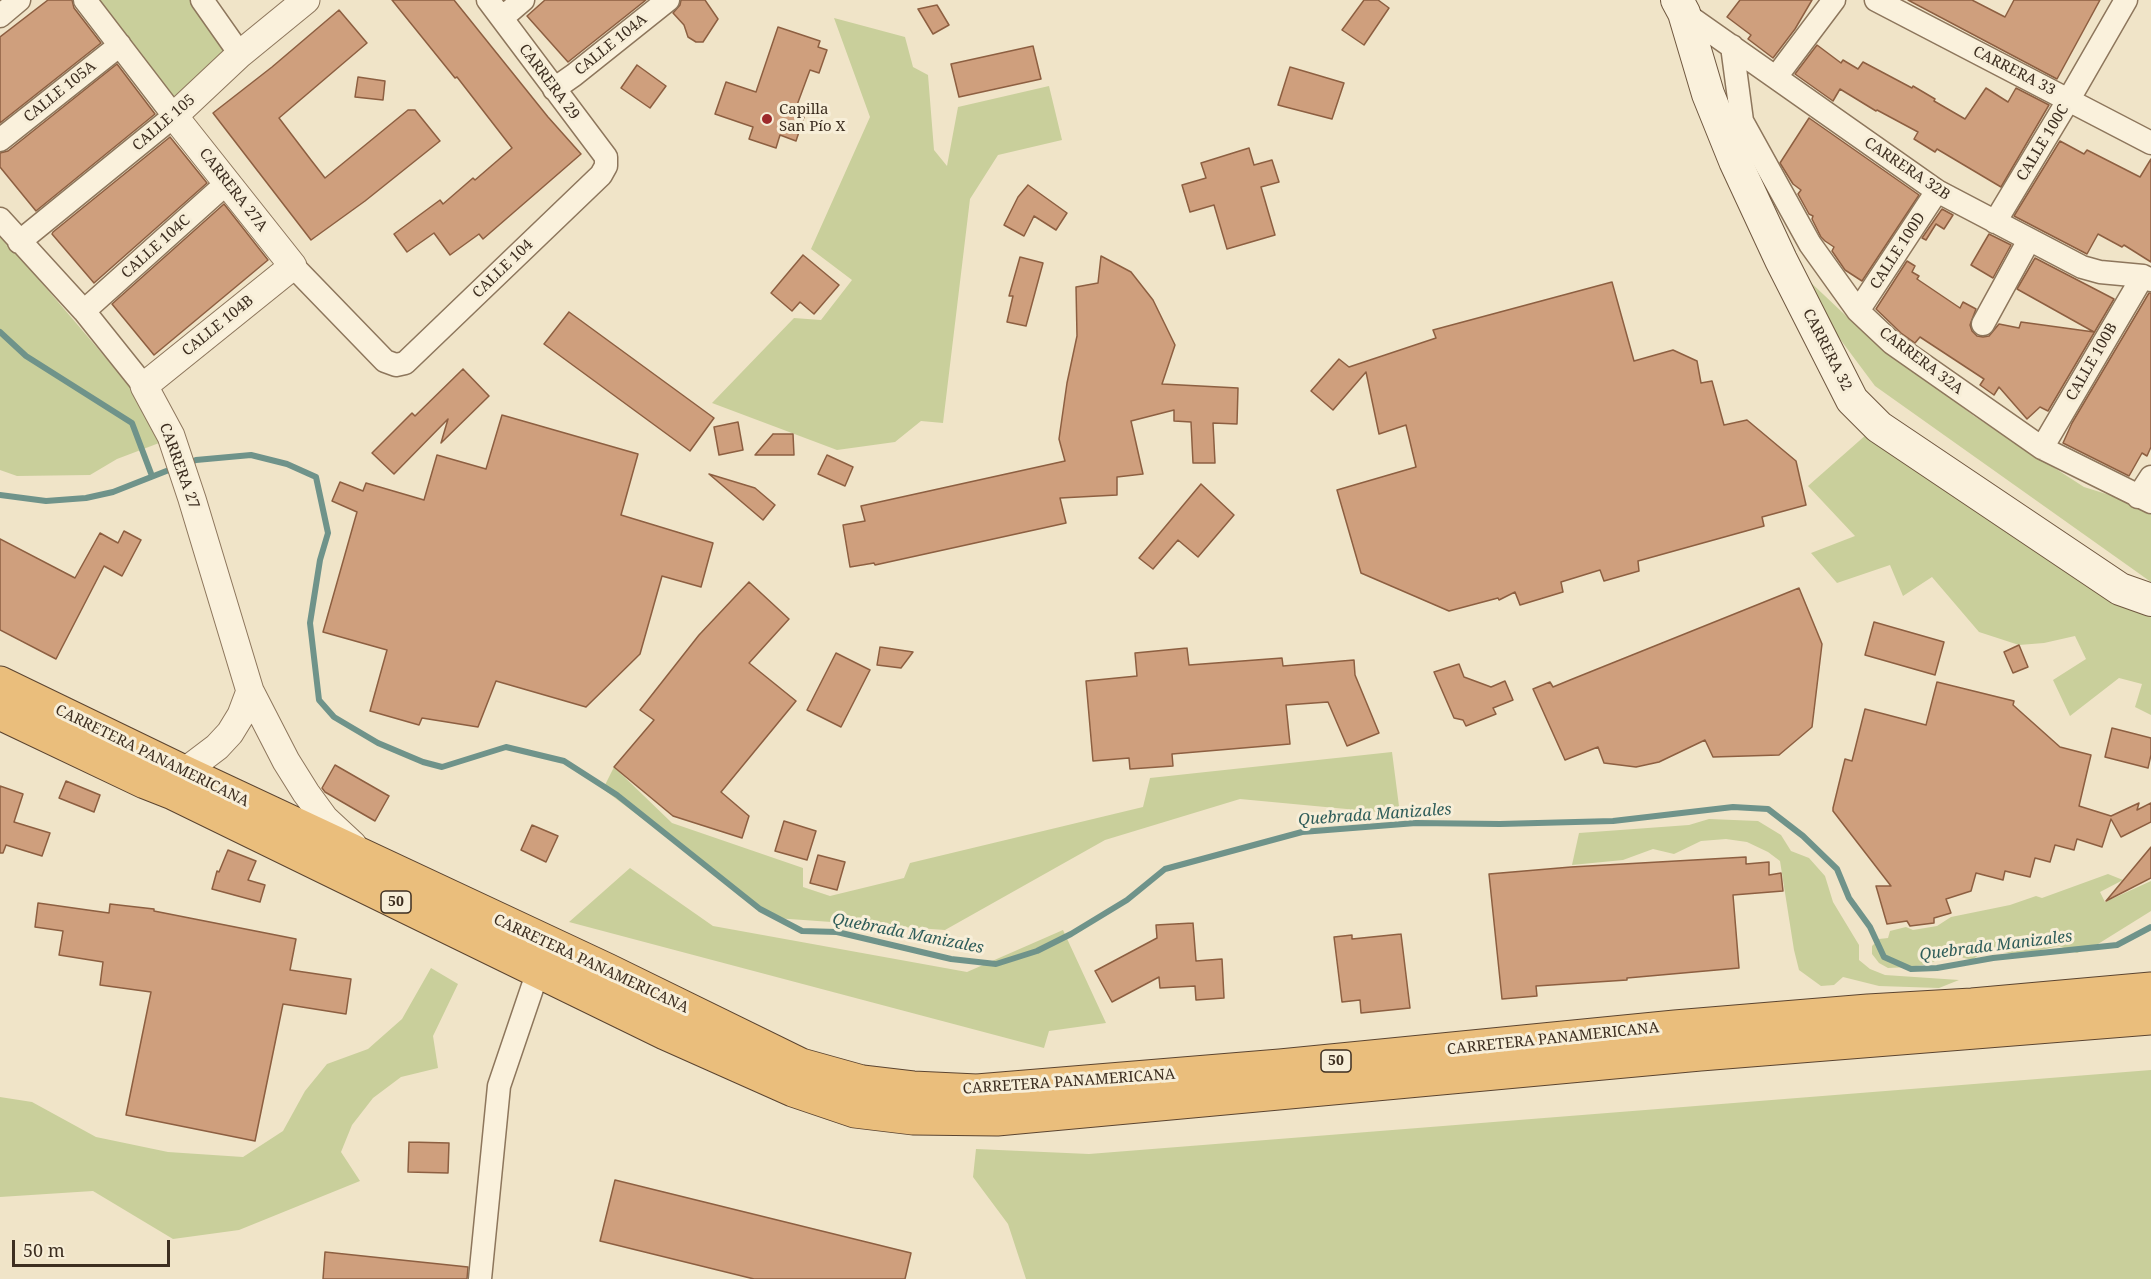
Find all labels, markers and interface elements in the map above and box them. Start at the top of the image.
street label: CALLE 104A [571,10,651,80]
street label: CARRERA 29 [515,41,583,123]
street label: CARRERA 33 [1970,43,2058,99]
street label: CALLE 105A [20,57,100,127]
street label: CALLE 105 [129,91,199,155]
place label: Capilla San Pío X [779,101,845,136]
street label: CALLE 100C [2013,101,2073,185]
marker: Capilla San Pío X [760,112,774,126]
street label: CARRERA 32B [1861,134,1953,204]
street label: CARRERA 27A [195,145,271,235]
street label: CALLE 100D [1867,209,1929,293]
street label: CALLE 104C [118,212,194,282]
street label: CALLE 104 [469,236,537,302]
street label: CALLE 104B [179,292,257,360]
street label: CARRERA 32 [1799,306,1855,394]
street label: CALLE 100B [2063,320,2121,404]
street label: CARRERA 32A [1875,324,1967,398]
street label: CARRERA 27 [155,421,203,511]
street label: CARRETERA PANAMERICANA [52,701,252,811]
water label: Quebrada Manizales [1298,800,1452,830]
road number: 50 [381,891,411,913]
water label: Quebrada Manizales [831,910,985,958]
street label: CARRETERA PANAMERICANA [491,911,691,1017]
water label: Quebrada Manizales [1919,927,2073,965]
street label: CARRETERA PANAMERICANA [1446,1019,1660,1059]
road number: 50 [1321,1050,1351,1072]
street label: CARRETERA PANAMERICANA [962,1066,1176,1098]
scale bar [15,1228,172,1266]
text: 50 m [23,1238,65,1262]

